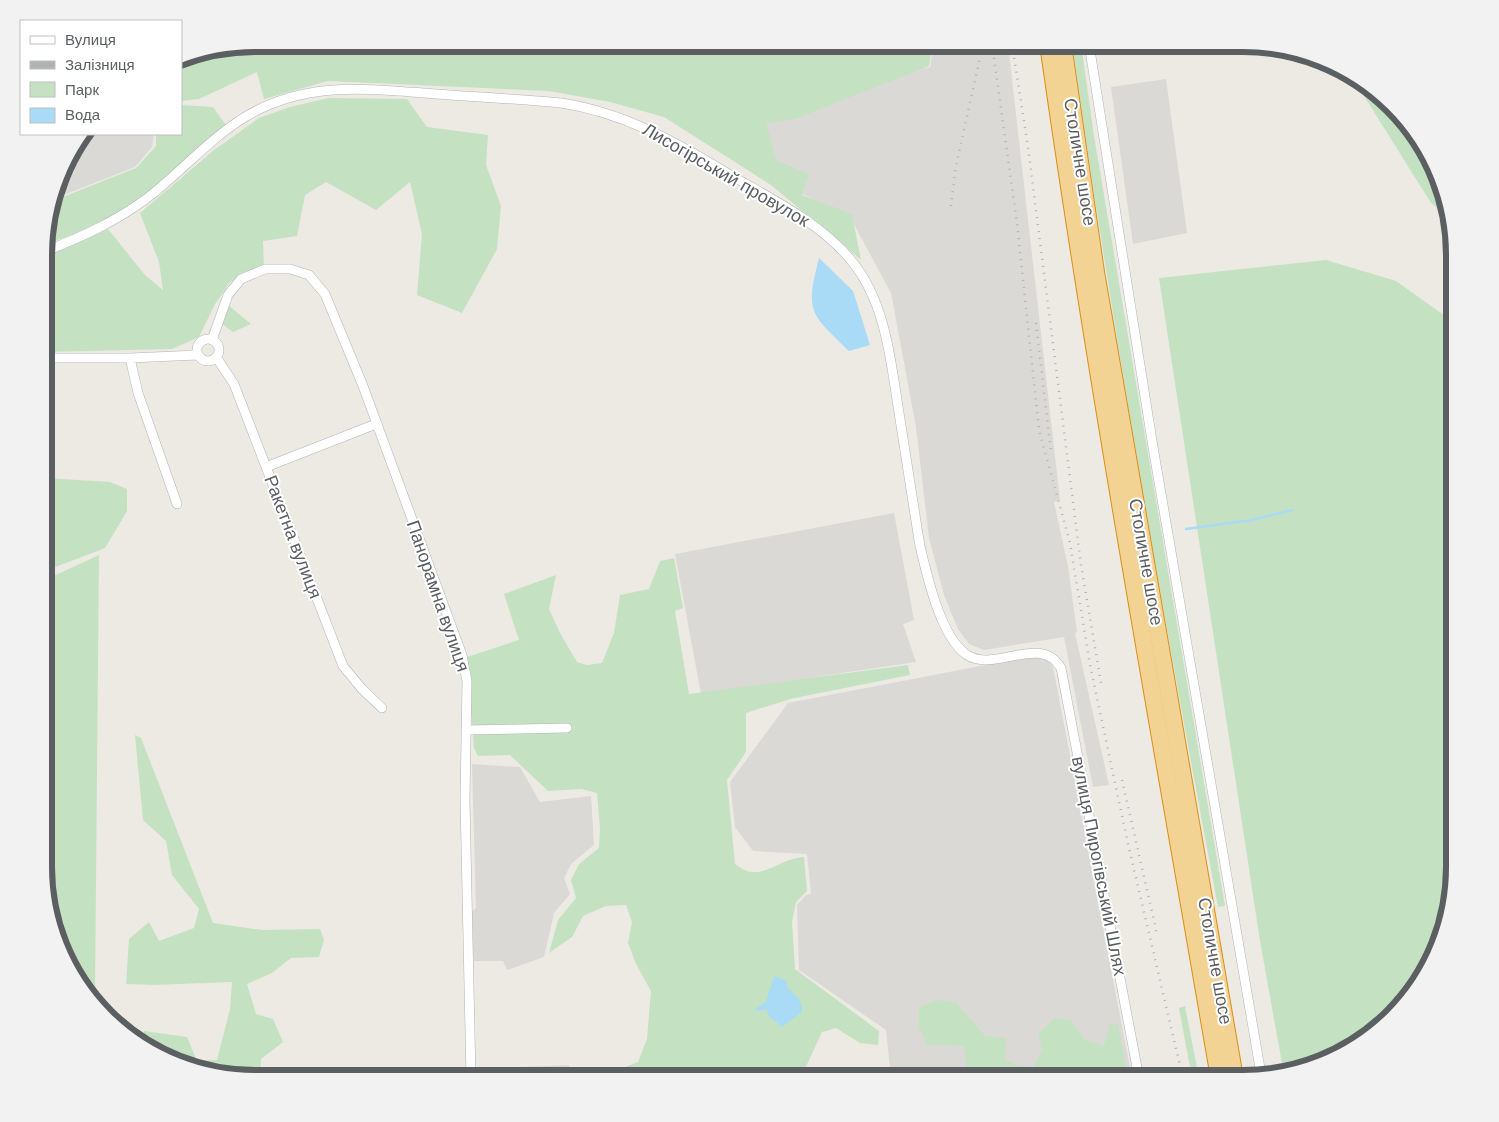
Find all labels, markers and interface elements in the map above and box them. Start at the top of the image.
legend [20,20,182,135]
text: Вулиця [65,30,116,50]
text: Залізниця [65,55,135,75]
text: Парк [65,80,99,100]
street label: Столичне шосе [1058,97,1102,227]
text: Вода [65,105,101,125]
street label: Лисогірський провулок [638,117,814,233]
street label: Ракетна вулиця [258,472,328,602]
street label: Столичне шосе [1123,496,1169,628]
street label: Панорамна вулиця [401,517,475,675]
street label: вулиця Пирогівський Шлях [1066,754,1132,978]
street label: Столичне шосе [1192,895,1238,1027]

